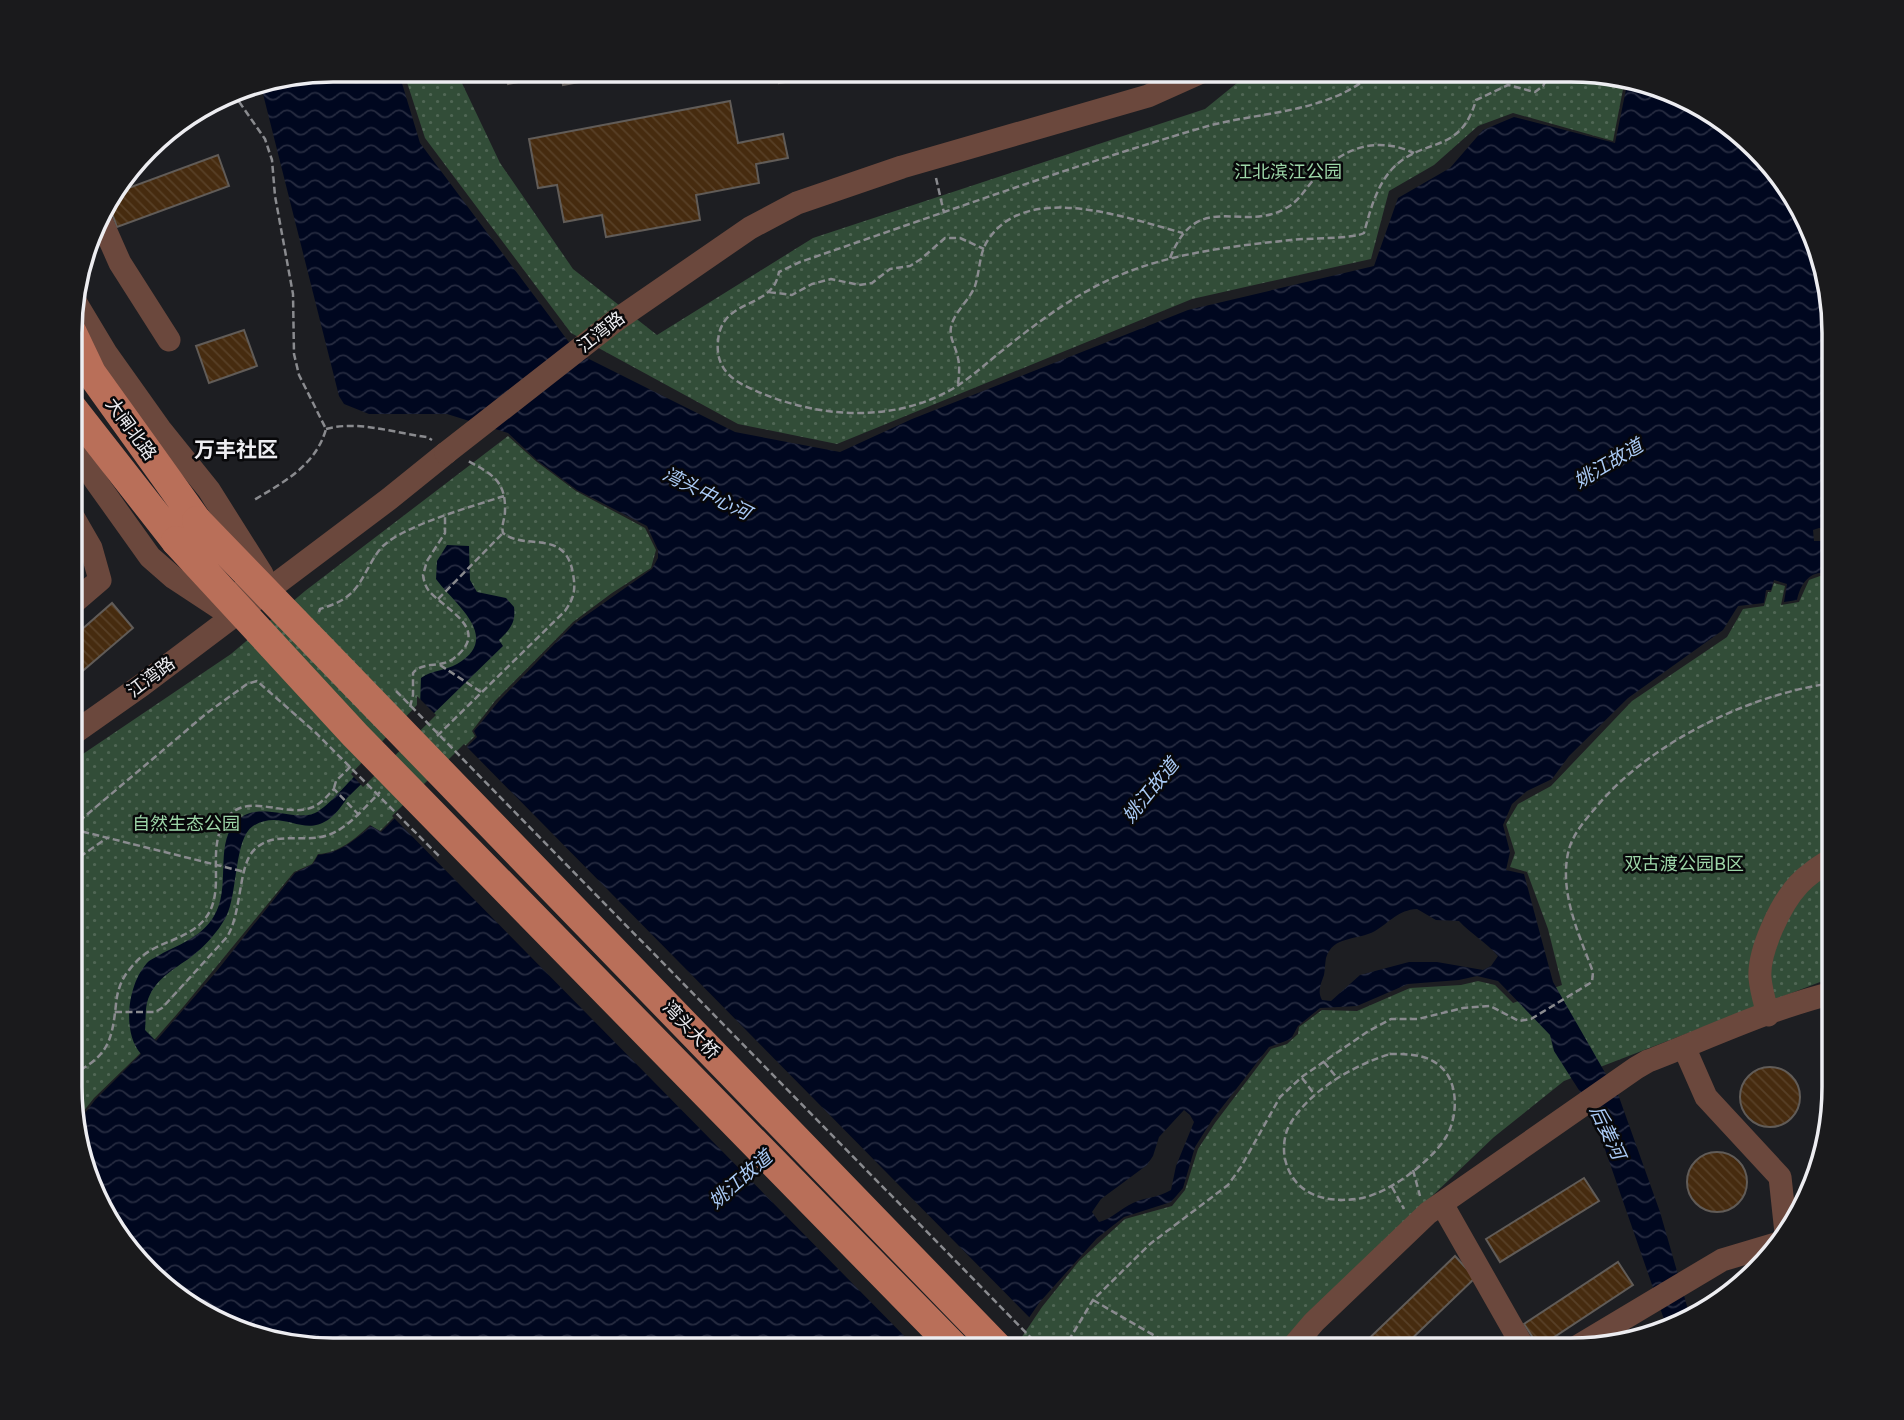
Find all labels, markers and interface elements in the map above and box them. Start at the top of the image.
park label: 江北滨江公园 [1234,160,1342,182]
street label: 江湾路 [572,306,628,357]
street label: 大闸北路 [102,393,162,464]
water label: 姚江故道 [1569,432,1649,492]
district label: 万丰社区 [194,436,278,462]
water label: 湾头中心河 [659,461,759,525]
street label: 江湾路 [122,651,179,701]
water label: 姚江故道 [1117,751,1184,826]
park label: 自然生态公园 [132,812,240,834]
park label: 双古渡公园B区 [1624,852,1744,874]
street label: 湾头大桥 [659,996,725,1063]
water label: 后姜河 [1586,1101,1633,1166]
water label: 姚江故道 [703,1143,778,1212]

